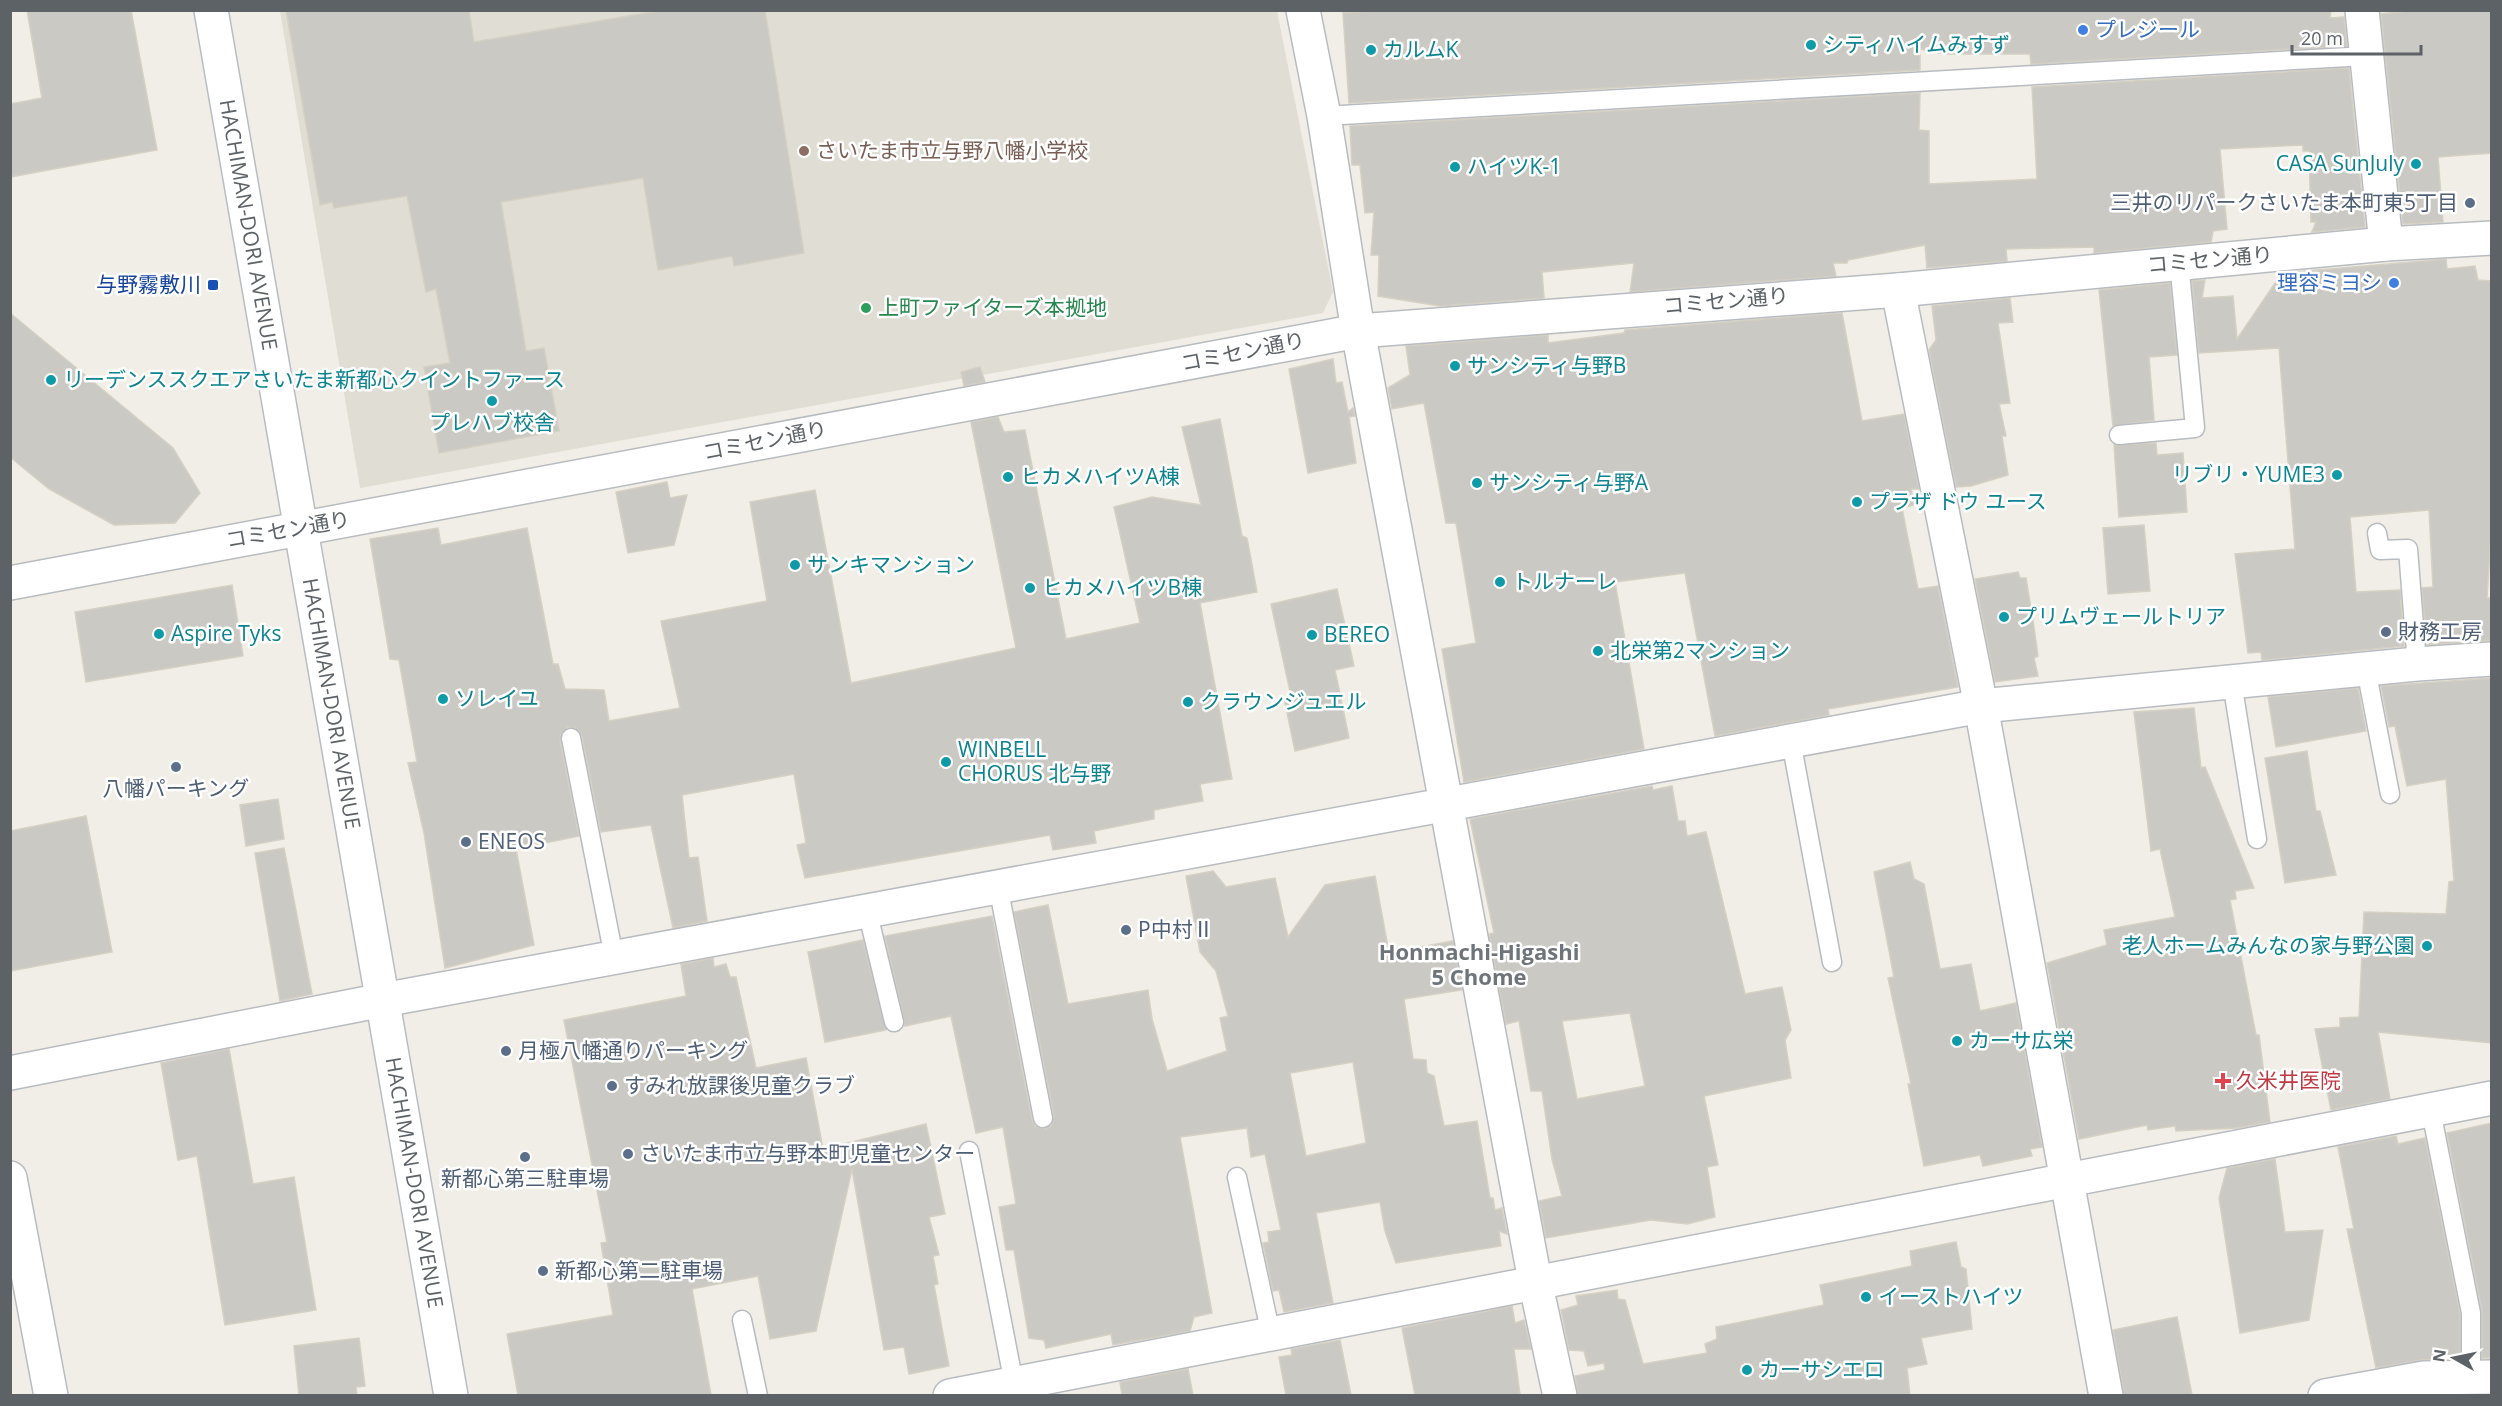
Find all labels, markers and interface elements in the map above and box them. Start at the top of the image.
place label: プレジール [2095,15,2200,43]
scale bar [2292,18,2421,56]
marker: プレジール [2076,23,2090,37]
text: 20 m [2301,26,2343,50]
place label: シティハイムみすず [1823,30,2010,58]
place label: カルムK [1383,35,1459,63]
marker: シティハイムみすず [1804,38,1818,52]
marker: カルムK [1364,43,1378,57]
street label: HACHIMAN-DORI AVENUE [214,97,285,352]
place label: さいたま市立与野八幡小学校 [816,136,1088,164]
marker: さいたま市立与野八幡小学校 [797,144,811,158]
place label: CASA SunJuly [2276,149,2404,177]
place label: ハイツK-1 [1467,152,1561,180]
marker: CASA SunJuly [2409,157,2423,171]
marker: ハイツK-1 [1448,160,1462,174]
place label: 三井のリパークさいたま本町東5丁目 [2111,188,2458,216]
marker: 三井のリパークさいたま本町東5丁目 [2463,196,2477,210]
street label: コミセン通り [2146,240,2274,278]
place label: 理容ミヨシ [2277,268,2382,296]
place label: 与野霧敷川 [96,270,201,298]
marker: 理容ミヨシ [2387,276,2401,290]
marker: 与野霧敷川 [206,278,220,292]
street label: コミセン通り [1662,281,1790,319]
place label: 上町ファイターズ本拠地 [878,293,1107,321]
marker: 上町ファイターズ本拠地 [859,301,873,315]
street label: コミセン通り [1178,325,1307,377]
place label: サンシティ与野B [1467,351,1626,379]
marker: サンシティ与野B [1448,359,1462,373]
place label: リーデンススクエアさいたま新都心クイントファース [63,365,565,393]
marker: リーデンススクエアさいたま新都心クイントファース [44,373,58,387]
marker: プレハブ校舎 [485,394,499,408]
place label: プレハブ校舎 [429,408,555,436]
street label: コミセン通り [700,414,829,466]
place label: リブリ・YUME3 [2171,460,2325,488]
place label: ヒカメハイツA棟 [1020,462,1180,490]
place label: サンシティ与野A [1489,468,1649,496]
marker: リブリ・YUME3 [2330,468,2344,482]
marker: ヒカメハイツA棟 [1001,470,1015,484]
marker: サンシティ与野A [1470,476,1484,490]
place label: プラザ ドウ ユース [1869,487,2047,515]
marker: プラザ ドウ ユース [1850,495,1864,509]
street label: コミセン通り [223,504,352,554]
place label: サンキマンション [807,550,975,578]
marker: サンキマンション [788,558,802,572]
place label: トルナーレ [1512,567,1617,595]
place label: ヒカメハイツB棟 [1042,573,1202,601]
marker: トルナーレ [1493,575,1507,589]
street label: HACHIMAN-DORI AVENUE [297,576,368,831]
marker: ヒカメハイツB棟 [1023,581,1037,595]
place label: プリムヴェールトリア [2016,602,2226,630]
marker: プリムヴェールトリア [1997,610,2011,624]
place label: 財務工房 [2398,617,2482,645]
place label: Aspire Tyks [171,619,281,647]
place label: BEREO [1324,620,1390,648]
marker: 財務工房 [2379,625,2393,639]
marker: Aspire Tyks [152,627,166,641]
marker: BEREO [1305,628,1319,642]
place label: 北栄第2マンション [1610,636,1790,664]
marker: 北栄第2マンション [1591,644,1605,658]
place label: ソレイユ [455,684,539,712]
place label: クラウンジュエル [1200,687,1367,715]
marker: ソレイユ [436,692,450,706]
marker: クラウンジュエル [1181,695,1195,709]
place label: WINBELL CHORUS 北与野 [958,735,1111,787]
marker: WINBELL CHORUS 北与野 [939,755,953,769]
marker: 八幡パーキング [169,760,183,774]
place label: 八幡パーキング [103,774,249,802]
place label: ENEOS [478,827,545,855]
marker: ENEOS [459,835,473,849]
place label: P中村Ⅱ [1138,915,1214,943]
marker: P中村Ⅱ [1119,923,1133,937]
place label: 老人ホームみんなの家与野公園 [2122,931,2415,959]
district label: Honmachi-Higashi 5 Chome [1379,936,1579,991]
marker: 老人ホームみんなの家与野公園 [2420,939,2434,953]
place label: カーサ広栄 [1969,1026,2074,1054]
marker: カーサ広栄 [1950,1034,1964,1048]
place label: 月極八幡通りパーキング [518,1036,748,1064]
marker: 月極八幡通りパーキング [499,1044,513,1058]
street label: HACHIMAN-DORI AVENUE [380,1055,451,1310]
place label: 久米井医院 [2236,1066,2341,1094]
place label: すみれ放課後児童クラブ [624,1071,855,1099]
marker: 久米井医院 [2214,1072,2232,1090]
marker: すみれ放課後児童クラブ [605,1079,619,1093]
place label: さいたま市立与野本町児童センター [640,1139,975,1167]
marker: さいたま市立与野本町児童センター [621,1147,635,1161]
marker: 新都心第三駐車場 [518,1150,532,1164]
place label: 新都心第三駐車場 [441,1164,609,1192]
place label: 新都心第二駐車場 [555,1256,723,1284]
marker: 新都心第二駐車場 [536,1264,550,1278]
place label: イーストハイツ [1878,1282,2024,1310]
marker: イーストハイツ [1859,1290,1873,1304]
north arrow [2424,1328,2484,1388]
text: N [2427,1348,2451,1364]
place label: カーサシエロ [1759,1355,1885,1383]
marker: カーサシエロ [1740,1363,1754,1377]

